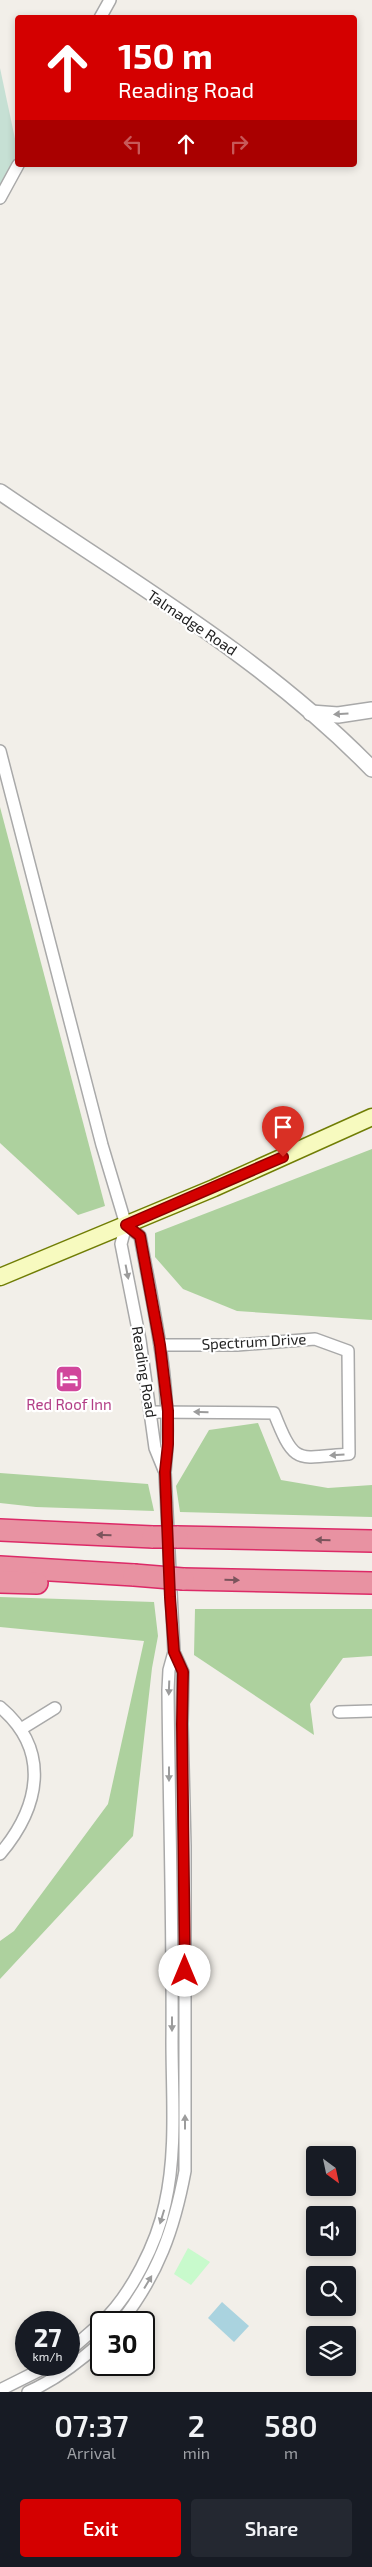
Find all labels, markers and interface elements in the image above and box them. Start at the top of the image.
text: 150 m [118,34,213,76]
icon: ahead [35,35,100,100]
text: Reading Road [118,76,254,102]
icon: left [119,130,147,158]
icon: ahead [172,130,200,158]
icon: right [225,130,253,158]
street label: Talmadge Road [144,586,241,659]
one-way arrow [333,711,349,719]
pin [262,1106,304,1157]
icon: arrive [269,1113,297,1141]
one-way arrow [123,1265,131,1281]
street label: Reading Road [129,1325,161,1419]
street label: Spectrum Drive [201,1329,307,1353]
hotel icon: Red Roof Inn [54,1364,84,1394]
place label: Red Roof Inn [26,1395,112,1413]
one-way arrow [192,1408,208,1416]
one-way arrow [329,1452,345,1460]
one-way arrow [96,1531,112,1539]
one-way arrow [315,1536,331,1544]
one-way arrow [224,1576,240,1584]
one-way arrow [164,1680,172,1696]
one-way arrow [165,1766,173,1782]
position arrow [158,1944,210,1996]
one-way arrow [168,2016,176,2032]
one-way arrow [181,2114,189,2130]
north arrow [306,2146,356,2196]
map controls [306,2146,356,2376]
button: sound [306,2206,356,2256]
one-way arrow [157,2209,165,2224]
button: search [306,2266,356,2316]
one-way arrow [144,2276,153,2289]
speed limit sign: 30 [90,2311,155,2376]
text: 27 [34,2322,61,2352]
button: layers [306,2326,356,2376]
text: km/h [33,2349,62,2363]
text: 07:37 [54,2407,128,2443]
text: 2 [188,2407,205,2443]
text: 580 [264,2407,318,2443]
text: Arrival [67,2443,116,2462]
text: min [183,2443,210,2462]
text: m [284,2443,298,2462]
button: Exit [20,2499,181,2557]
button: Share [191,2499,352,2557]

